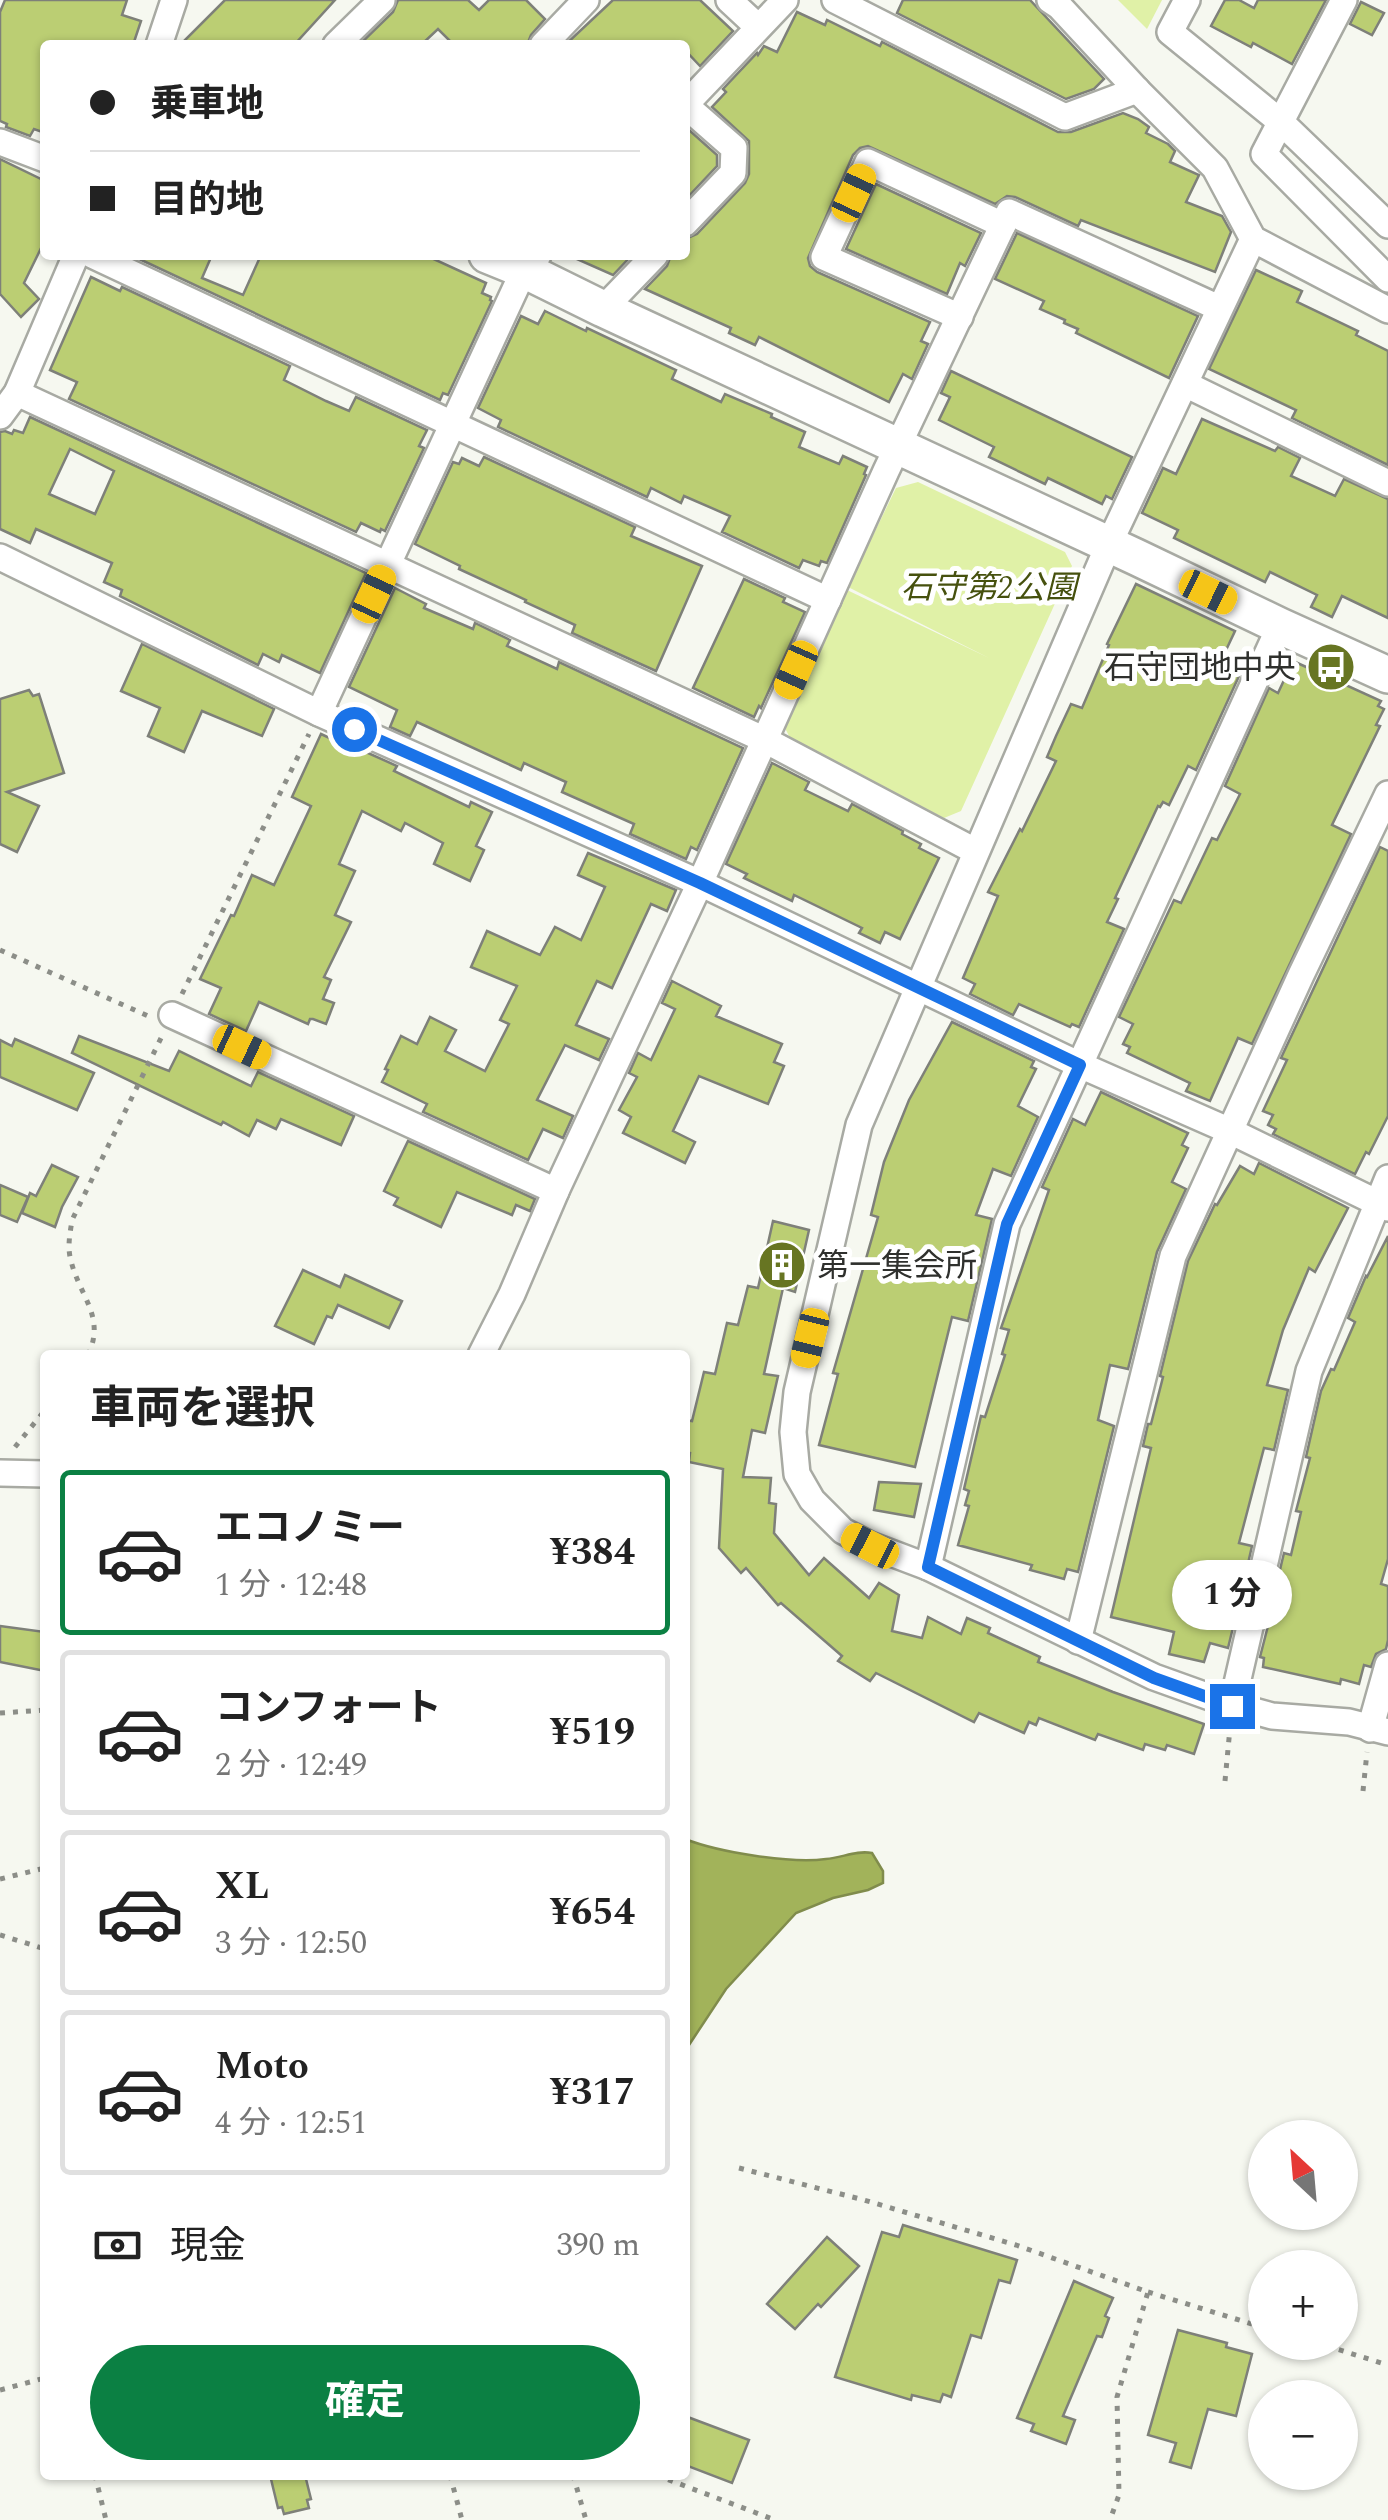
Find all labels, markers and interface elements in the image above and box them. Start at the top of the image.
text: 乗車地 [150,76,264,134]
car [828,159,880,227]
text: 目的地 [150,172,264,230]
car [348,560,400,628]
park label: 石守第2公園 [901,564,1081,613]
car [1174,565,1242,619]
car [770,636,822,704]
bus stop icon: 石守団地中央 [1305,641,1357,693]
place label: 石守団地中央 [1104,644,1296,693]
route start [332,707,377,752]
car [208,1021,276,1073]
building icon: 第一集会所 [756,1239,808,1291]
place label: 第一集会所 [817,1242,977,1291]
car [788,1305,832,1371]
text: 車両を選択 [90,1375,315,1444]
text: エコノミー [215,1500,405,1558]
icon: car [95,1508,185,1598]
car [836,1519,904,1573]
text: ¥384 [550,1524,635,1582]
text: 1 分 · 12:48 [215,1561,367,1610]
callout: 1 分 [1172,1561,1292,1631]
text: 1 分 [1203,1570,1261,1619]
text: コンフォート [215,1680,442,1738]
route end [1210,1684,1255,1729]
icon: car [95,1688,185,1778]
text: ¥519 [550,1704,635,1762]
text: 2 分 · 12:49 [215,1741,367,1790]
text: XL [215,1858,269,1916]
icon: car [95,1868,185,1958]
text: ¥654 [550,1884,635,1942]
text: 3 分 · 12:50 [215,1919,367,1968]
text: Moto [215,2038,309,2096]
icon: car [95,2048,185,2138]
text: ¥317 [550,2064,635,2122]
text: 4 分 · 12:51 [215,2099,367,2148]
north arrow [1248,2120,1358,2230]
map controls [1248,2120,1358,2490]
icon: cash [90,2218,145,2273]
text: 現金 [170,2218,246,2276]
text: 390 m [556,2221,640,2270]
button: + [1248,2250,1358,2360]
button: 確定 [90,2345,640,2460]
button: − [1248,2380,1358,2490]

